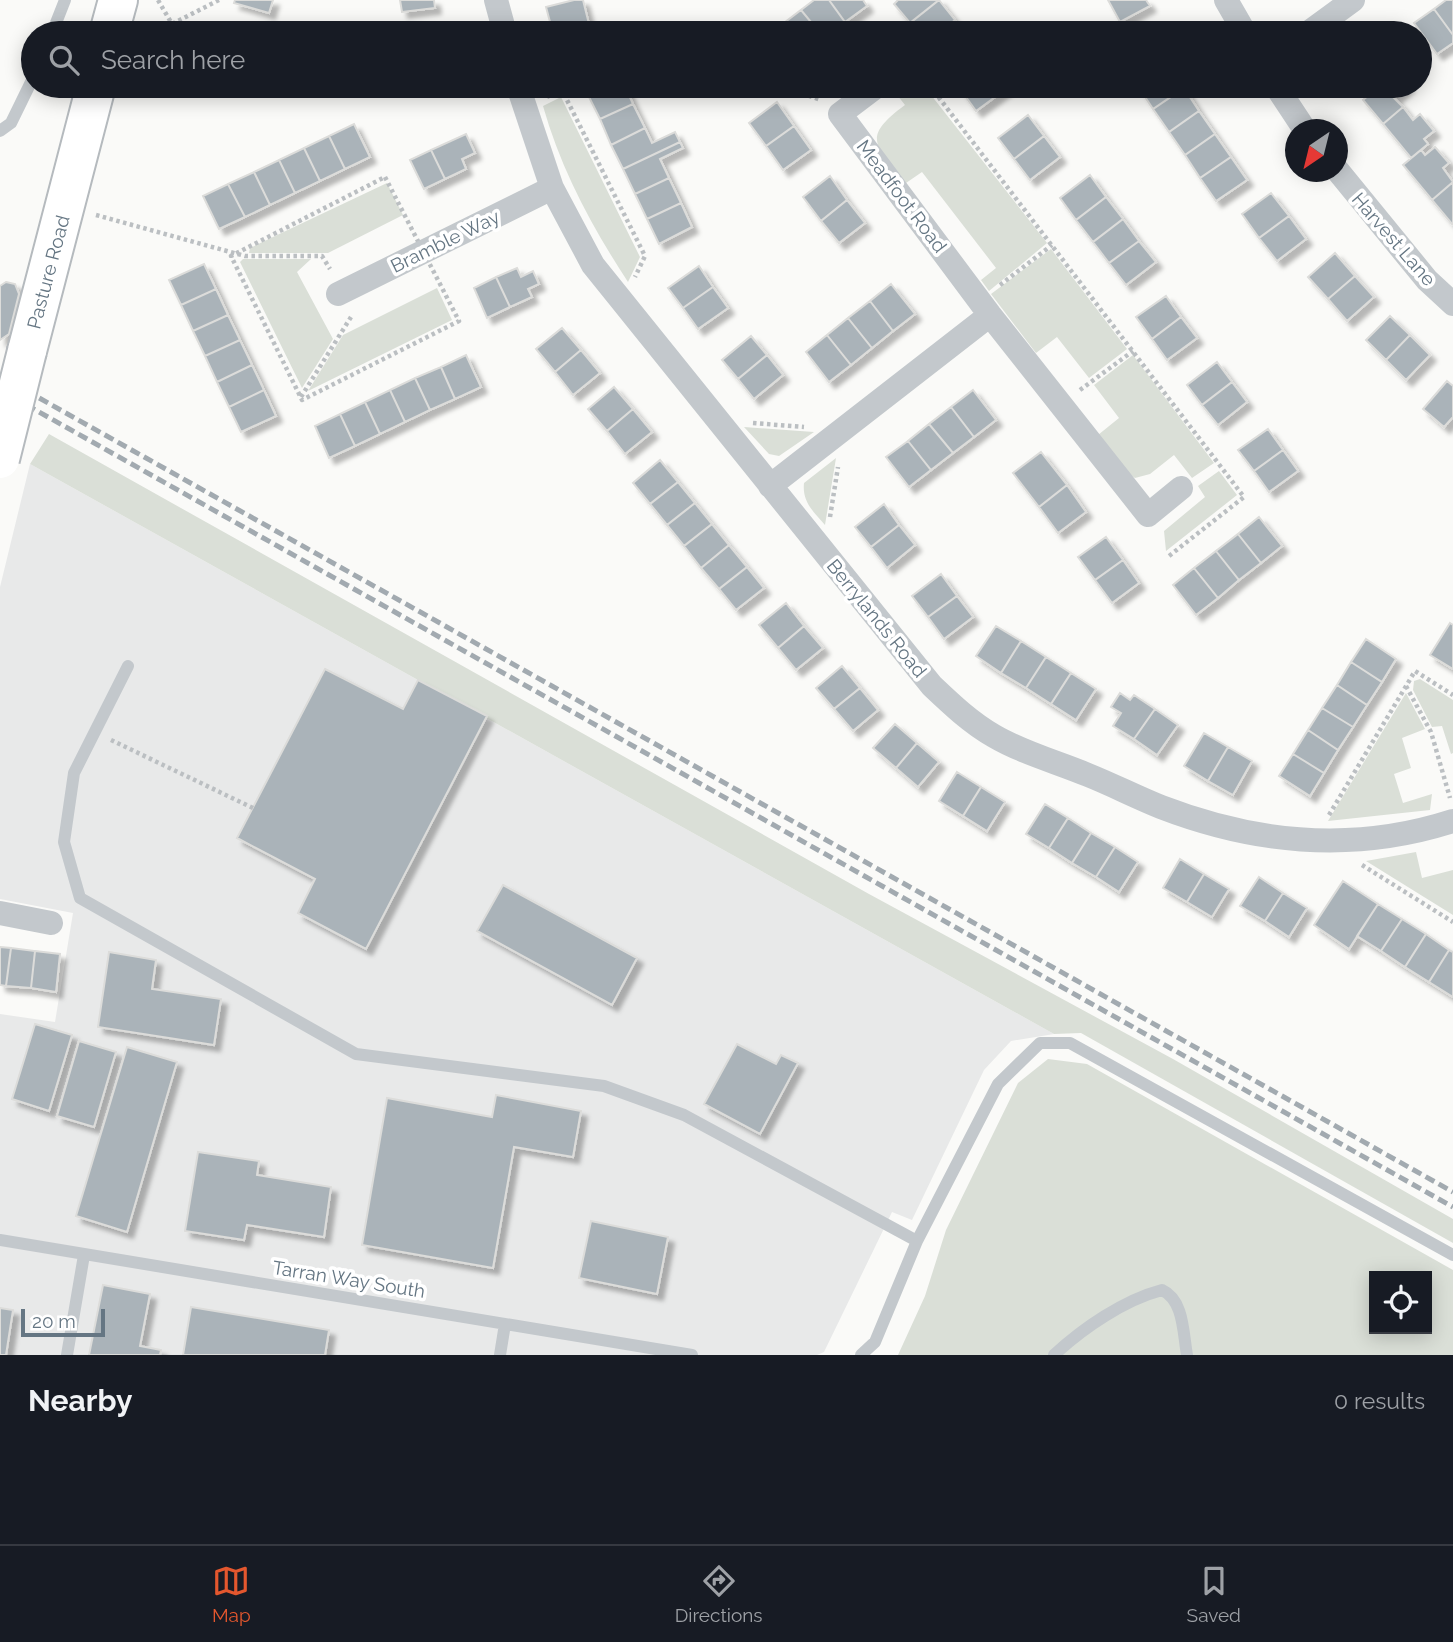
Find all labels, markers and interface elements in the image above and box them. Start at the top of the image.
search box [21,21,1432,98]
icon: search [45,41,83,79]
text: Search here [101,45,245,75]
north arrow [1285,119,1348,182]
street label: Meadfoot Road [853,135,951,257]
street label: Harvest Lane [1348,188,1440,290]
street label: Bramble Way [387,205,503,277]
street label: Pasture Road [22,213,74,331]
street label: Berrylands Road [823,555,931,681]
street label: Tarran Way South [271,1256,427,1302]
map controls [1369,1271,1432,1334]
button: locate [1369,1271,1432,1334]
scale bar [21,1306,105,1338]
text: 20 m [32,1310,76,1332]
text: Nearby [28,1383,132,1418]
text: 0 results [1334,1387,1425,1414]
tab: Map [212,1562,251,1626]
tab: Directions [675,1562,763,1626]
tab: Saved [1187,1562,1241,1626]

